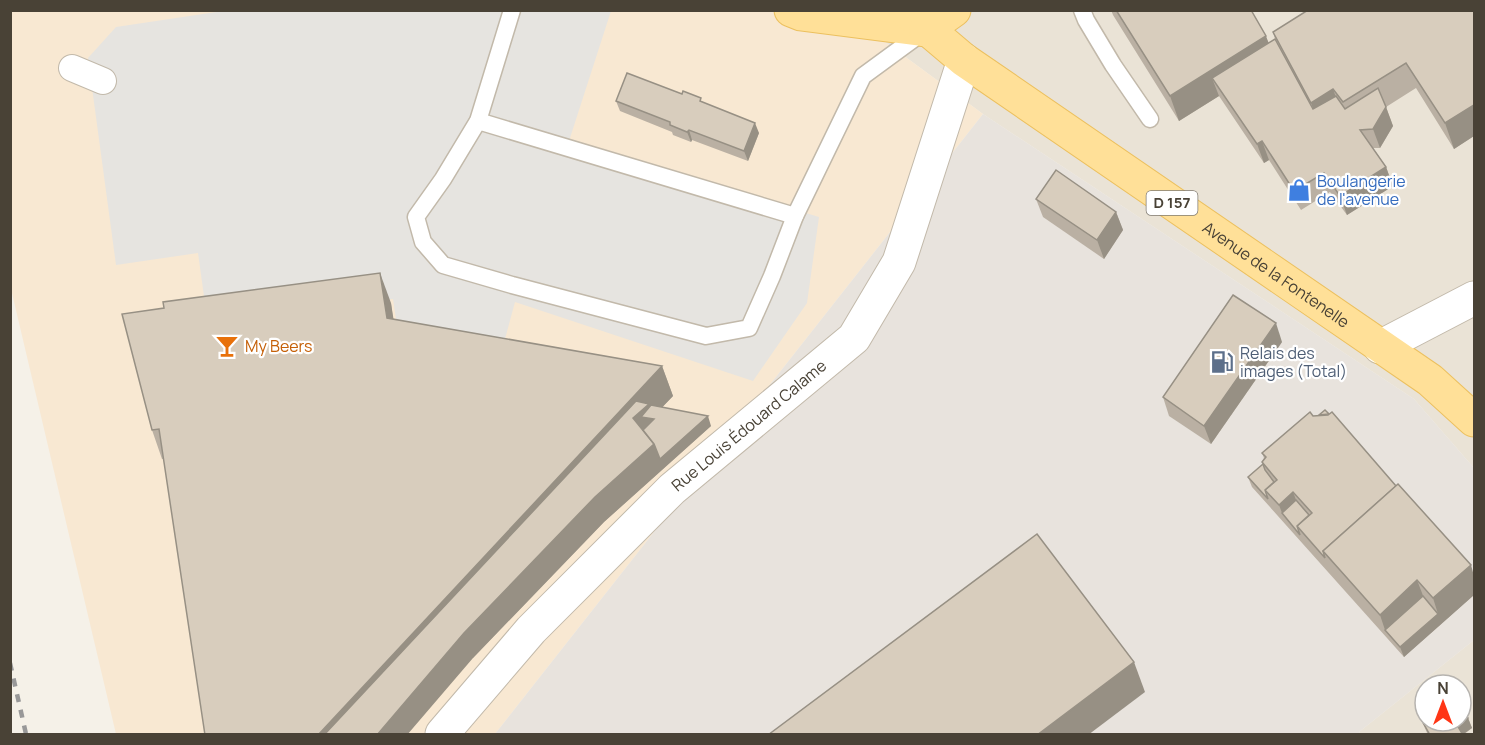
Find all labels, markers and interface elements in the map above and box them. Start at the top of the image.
place label: Boulangerie de l'avenue [1317,170,1406,210]
shop icon: Boulangerie de l'avenue [1286,177,1312,203]
road number: D 157 [1146,191,1198,215]
street label: Avenue de la Fontenelle [1198,216,1354,333]
bar icon: My Beers [214,333,240,359]
place label: My Beers [245,335,312,357]
place label: Relais des images (Total) [1240,342,1347,382]
fuel station icon: Relais des images (Total) [1209,349,1235,375]
street label: Rue Louis Édouard Calame [667,355,831,496]
north arrow [1413,673,1473,733]
text: N [1437,677,1449,699]

